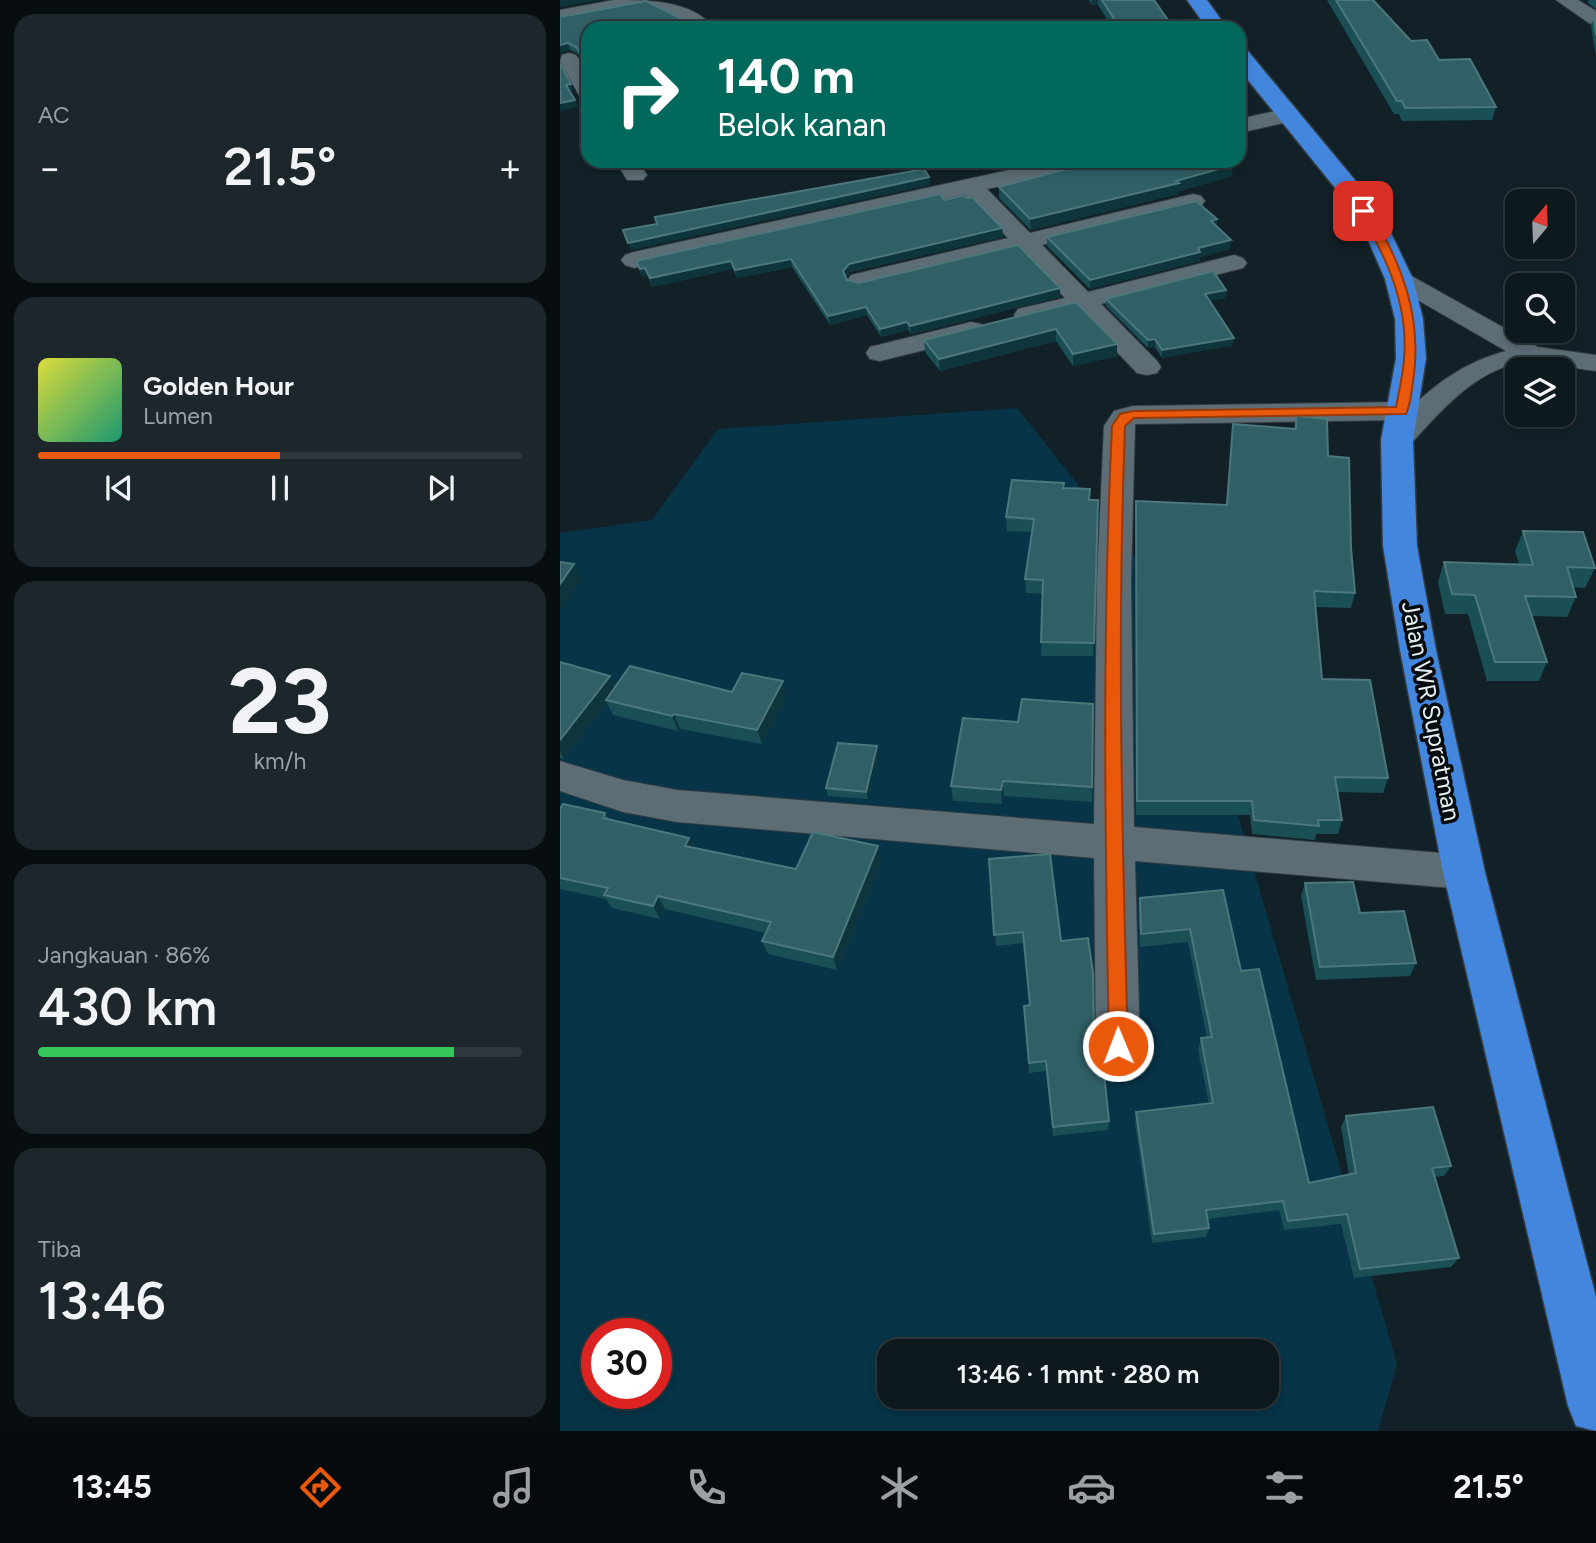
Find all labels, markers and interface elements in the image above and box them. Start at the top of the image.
text: 140 m [717,46,855,105]
icon: right [602,49,693,140]
text: AC [38,101,70,129]
text: Belok kanan [717,106,887,144]
text: 21.5° [223,136,337,198]
text: − [38,145,62,191]
text: + [498,145,522,191]
pin [1333,181,1393,241]
north arrow [1505,189,1575,259]
map controls [1505,189,1575,427]
icon: arrive [1344,192,1382,230]
button: search [1505,273,1575,343]
button: layers [1505,357,1575,427]
text: Golden Hour [143,370,294,402]
text: Lumen [143,402,213,430]
icon: previous [100,469,138,507]
icon: pause [261,469,299,507]
icon: next [422,469,460,507]
street label: Jalan WR Supratman [1396,599,1467,823]
text: 23 [228,647,332,756]
text: km/h [254,747,306,775]
text: Jangkauan · 86% [38,941,210,969]
text: 430 km [38,976,217,1038]
position arrow [1081,1009,1155,1083]
text: Tiba [38,1235,81,1263]
text: 13:46 [38,1270,166,1332]
speed limit sign: 30 [581,1318,672,1409]
text: 13:46 · 1 mnt · 280 m [956,1358,1200,1390]
icon: directions [296,1463,345,1512]
icon: music [489,1463,538,1512]
icon: phone [682,1463,731,1512]
icon: climate [875,1463,924,1512]
icon: car [1067,1463,1116,1512]
icon: filters [1260,1463,1309,1512]
text: 13:45 [72,1468,152,1506]
text: 21.5° [1453,1468,1524,1506]

